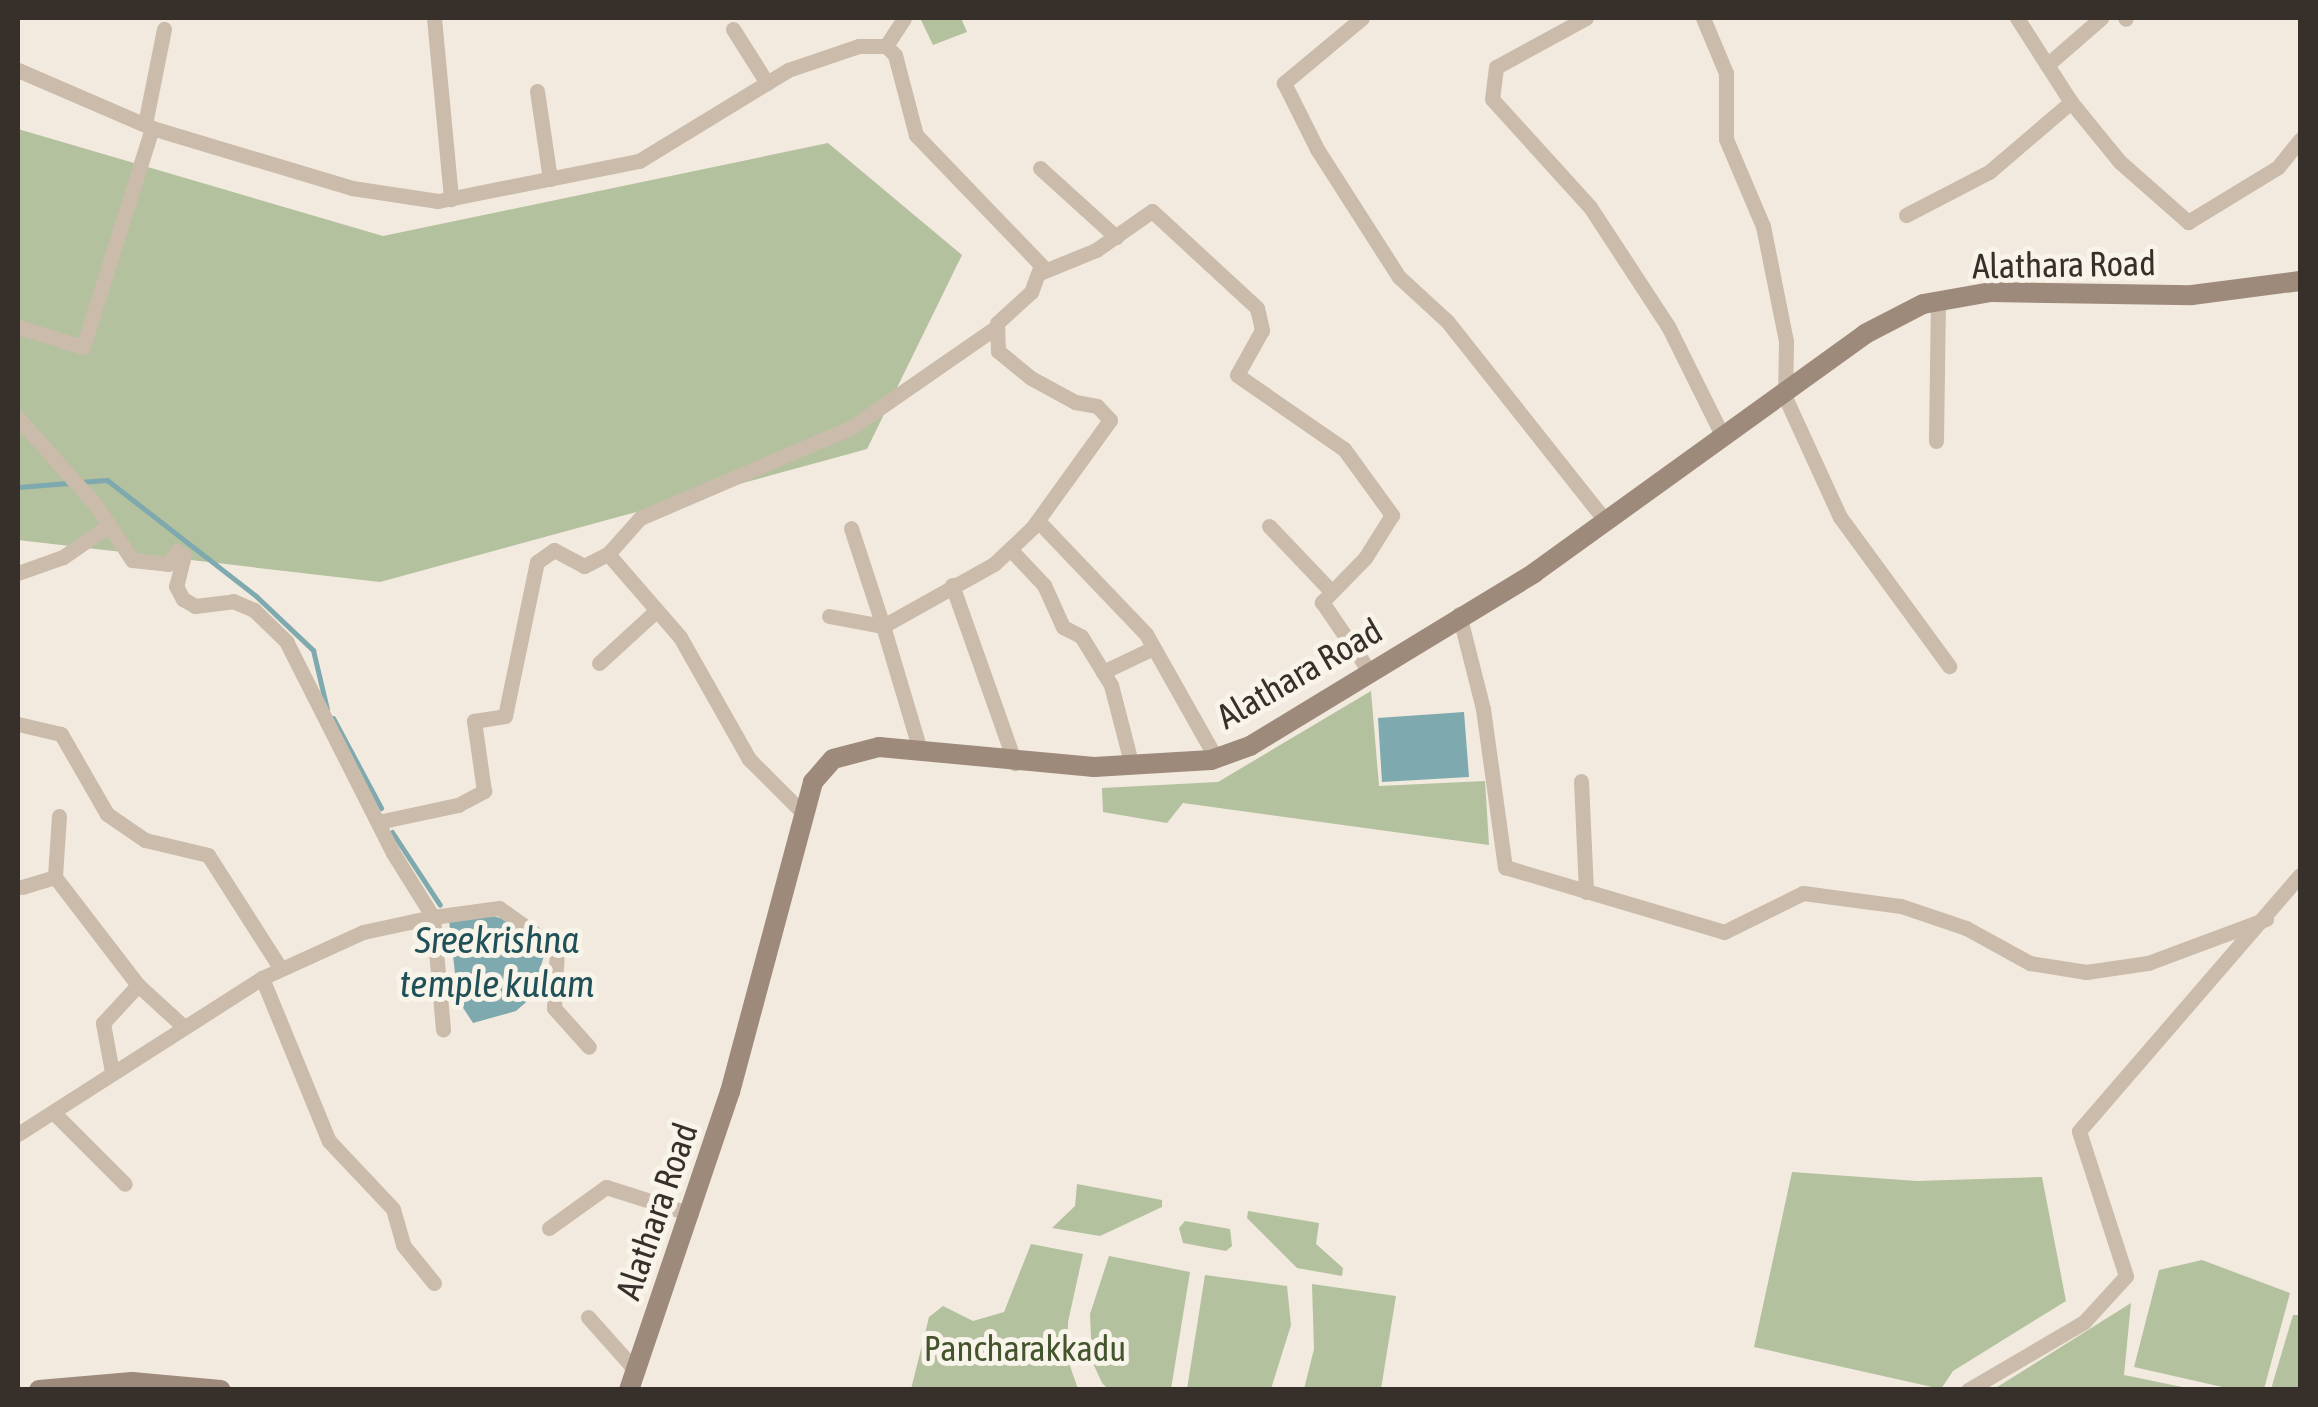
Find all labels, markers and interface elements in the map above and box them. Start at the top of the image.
street label: Alathara Road [1972,241,2156,287]
street label: Alathara Road [1209,609,1389,737]
water label: Sreekrishna temple kulam [400,917,594,1006]
street label: Alathara Road [606,1117,706,1305]
park label: Pancharakkadu [924,1327,1126,1369]

